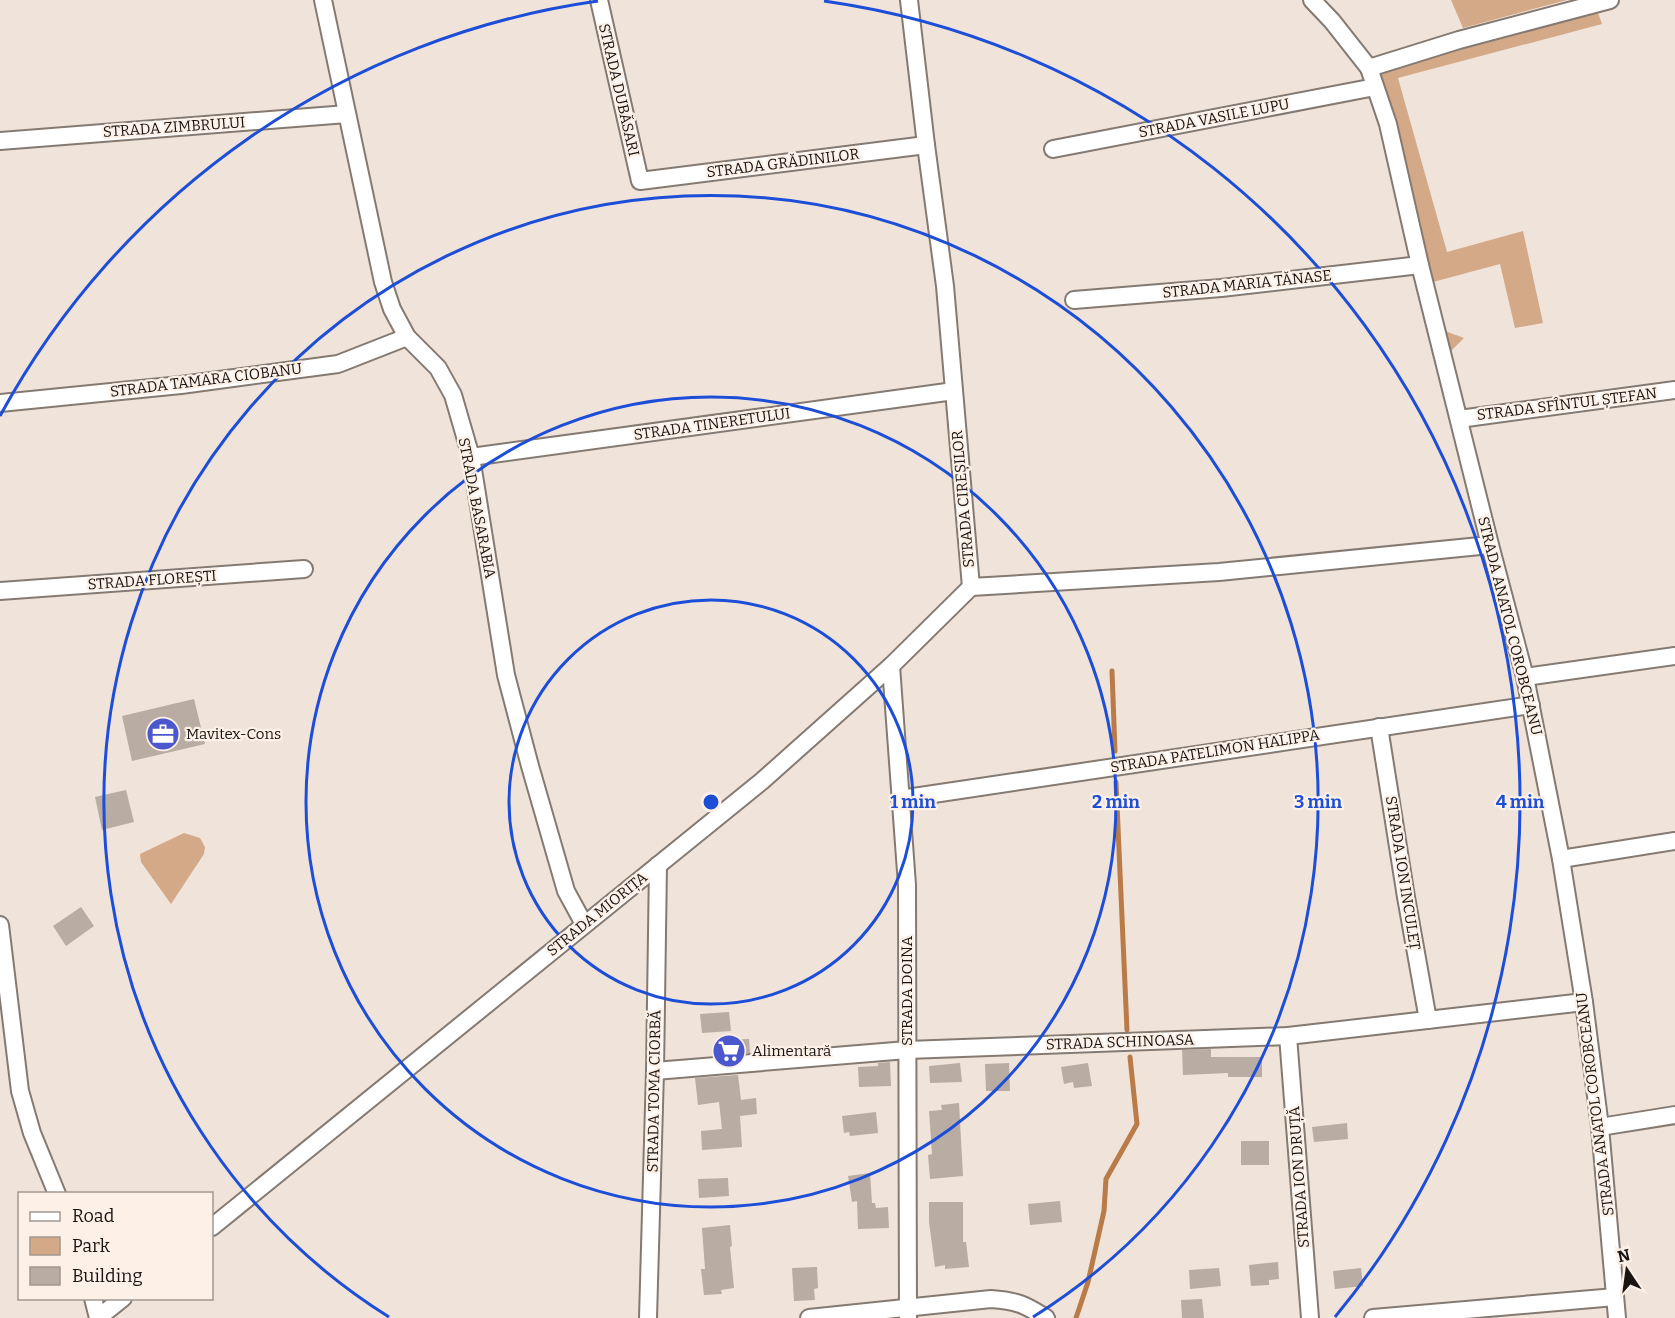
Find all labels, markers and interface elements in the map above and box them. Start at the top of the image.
street label: STRADA DUBĂSARI [595,22,643,158]
street label: STRADA VASILE LUPU [1137,95,1291,141]
street label: STRADA ZIMBRULUI [102,113,246,141]
street label: STRADA GRĂDINILOR [706,145,861,181]
street label: STRADA MARIA TĂNASE [1162,266,1332,302]
street label: STRADA TAMARA CIOBANU [109,359,303,401]
street label: STRADA SFÎNTUL ȘTEFAN [1476,384,1658,425]
street label: STRADA TINERETULUI [632,404,792,444]
street label: STRADA CIREȘILOR [948,429,979,568]
street label: STRADA BASARABIA [454,436,500,580]
street label: STRADA ANATOL COROBCEANU [1474,515,1546,737]
street label: STRADA FLOREȘTI [87,567,217,594]
office icon: Mavitex-Cons [145,716,181,752]
place label: Mavitex-Cons [186,725,281,743]
street label: STRADA PATELIMON HALIPPA [1109,725,1321,776]
text: 1 min [890,791,936,813]
text: 2 min [1092,791,1140,813]
text: 3 min [1294,791,1342,813]
text: 4 min [1496,791,1545,813]
centre of rings [701,792,721,812]
street label: STRADA ION INCULEȚ [1381,795,1424,952]
street label: STRADA MIORIȚA [543,868,652,961]
street label: STRADA DOINA [898,936,916,1046]
street label: STRADA ANATOL COROBCEANU [1572,991,1618,1217]
street label: STRADA TOMA CIORBĂ [644,1009,664,1172]
street label: STRADA SCHINOASA [1045,1030,1195,1054]
supermarket icon: Alimentară [711,1033,747,1069]
place label: Alimentară [752,1042,831,1060]
street label: STRADA ION DRUȚĂ [1285,1105,1314,1248]
legend [18,1192,213,1300]
text: Road [72,1205,115,1227]
text: Park [72,1235,111,1257]
north arrow [1597,1240,1657,1300]
text: N [1616,1245,1632,1267]
text: Building [72,1265,143,1287]

